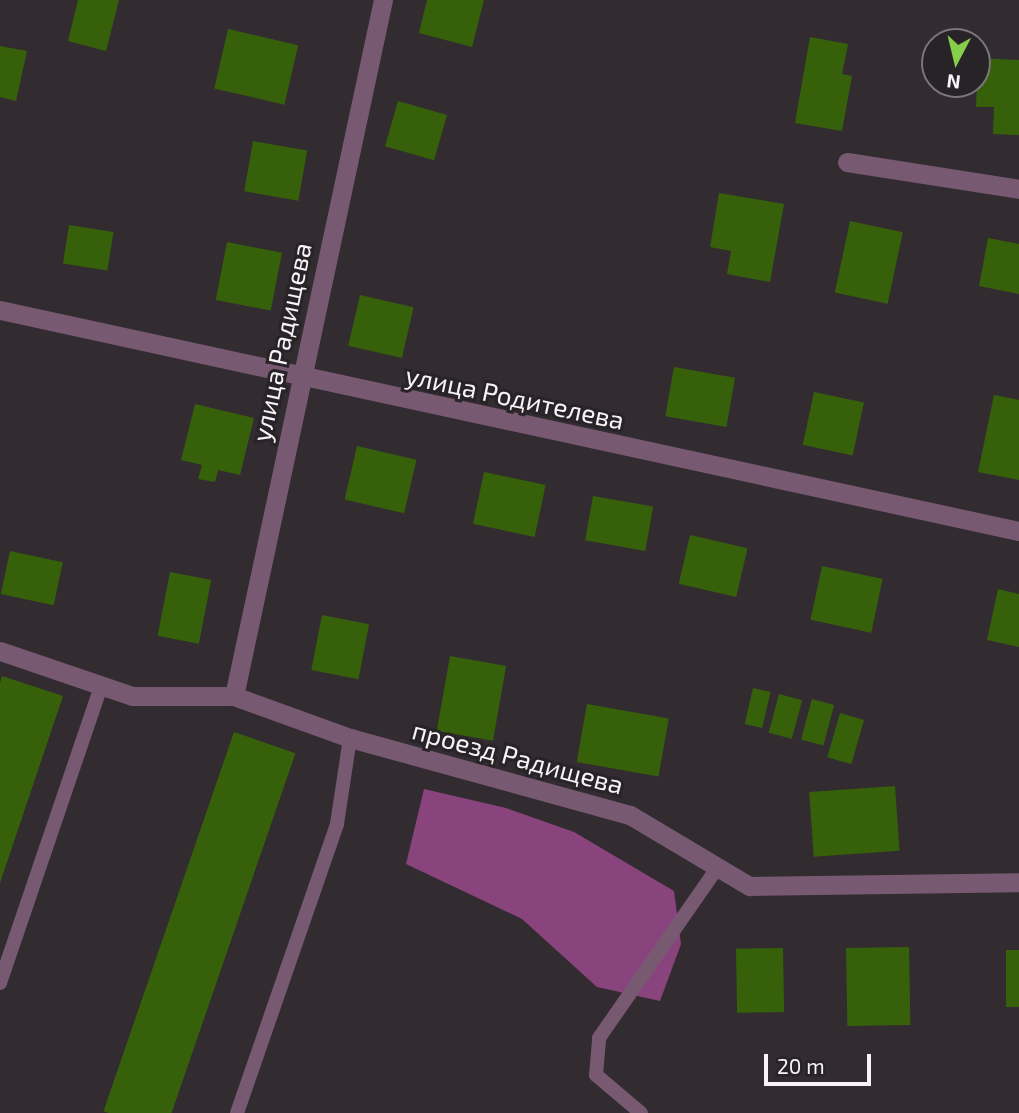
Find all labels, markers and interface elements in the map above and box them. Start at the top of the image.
north arrow [921,28,991,98]
text: N [945,70,962,95]
street label: улица Радищева [245,240,317,444]
street label: улица Родителева [403,359,627,435]
street label: проезд Радищева [409,714,627,800]
scale bar [767,1040,874,1084]
text: 20 m [777,1053,825,1078]

